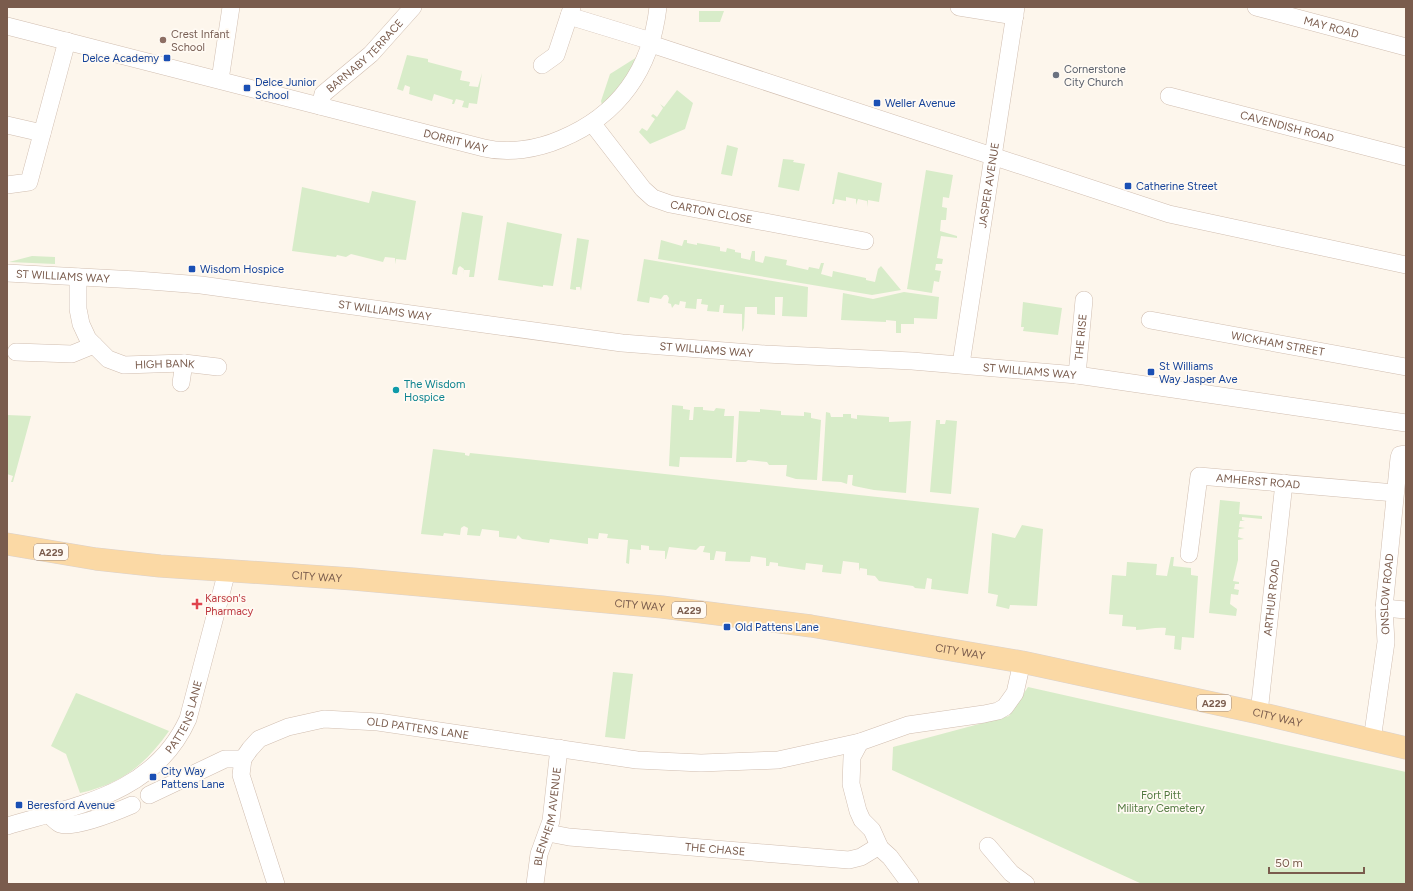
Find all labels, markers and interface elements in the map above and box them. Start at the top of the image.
street label: MAY ROAD [1302,14,1361,41]
street label: BARNABY TERRACE [324,17,406,96]
place label: Crest Infant School [171,28,230,54]
marker: Crest Infant School [158,35,168,45]
place label: Delce Academy [82,52,159,65]
marker: Delce Academy [162,53,172,63]
place label: Cornerstone City Church [1064,63,1126,89]
marker: Cornerstone City Church [1051,70,1061,80]
place label: Delce Junior School [255,76,317,102]
marker: Delce Junior School [242,83,252,93]
place label: Weller Avenue [885,97,956,110]
marker: Weller Avenue [872,98,882,108]
street label: CAVENDISH ROAD [1239,109,1336,145]
street label: DORRIT WAY [422,127,489,156]
street label: JASPER AVENUE [976,142,1002,229]
place label: Catherine Street [1136,180,1218,193]
marker: Catherine Street [1123,181,1133,191]
street label: CARTON CLOSE [669,198,753,227]
place label: Wisdom Hospice [200,263,284,276]
marker: Wisdom Hospice [187,264,197,274]
street label: ST WILLIAMS WAY [16,267,111,286]
street label: ST WILLIAMS WAY [337,298,433,324]
street label: THE RISE [1072,313,1090,361]
street label: WICKHAM STREET [1230,329,1326,359]
street label: ST WILLIAMS WAY [659,340,754,360]
street label: HIGH BANK [135,357,196,372]
place label: St Williams Way Jasper Ave [1159,360,1237,386]
street label: ST WILLIAMS WAY [982,361,1077,382]
marker: St Williams Way Jasper Ave [1146,367,1156,377]
place label: The Wisdom Hospice [404,378,465,404]
marker: The Wisdom Hospice [391,385,401,395]
street label: AMHERST ROAD [1215,472,1301,492]
road number: A229 [34,544,68,560]
street label: ONSLOW ROAD [1378,553,1396,635]
street label: ARTHUR ROAD [1261,559,1283,636]
street label: CITY WAY [291,569,343,585]
place label: Karson's Pharmacy [205,592,254,618]
street label: CITY WAY [614,597,666,614]
marker: Karson's Pharmacy [192,599,202,609]
road number: A229 [672,602,706,618]
place label: Old Pattens Lane [735,621,819,634]
marker: Old Pattens Lane [722,622,732,632]
street label: CITY WAY [934,641,987,663]
street label: PATTENS LANE [163,679,205,756]
road number: A229 [1197,695,1231,711]
street label: CITY WAY [1251,706,1304,730]
street label: OLD PATTENS LANE [366,715,470,742]
place label: City Way Pattens Lane [161,765,225,791]
street label: BLENHEIM AVENUE [531,766,564,867]
marker: City Way Pattens Lane [148,772,158,782]
park label: Fort Pitt Military Cemetery [1117,789,1205,815]
place label: Beresford Avenue [27,799,115,812]
marker: Beresford Avenue [14,800,24,810]
street label: THE CHASE [684,841,746,858]
scale bar [1269,849,1364,875]
text: 50 m [1275,856,1303,870]

